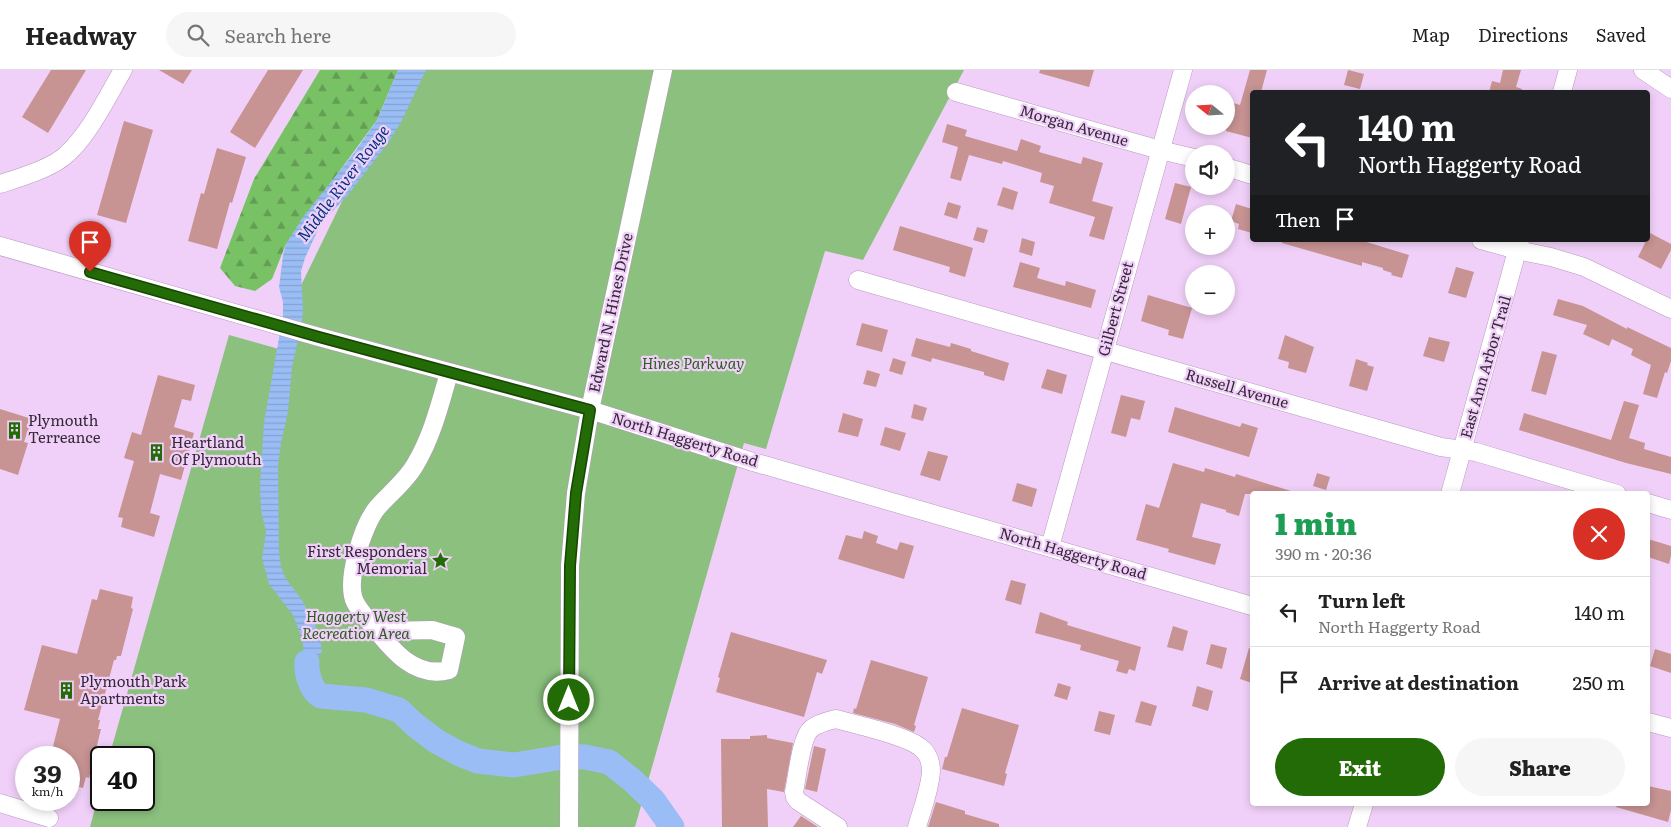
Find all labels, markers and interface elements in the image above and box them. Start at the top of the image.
search box [166,12,516,57]
text: Headway [25,17,136,52]
icon: search [184,21,212,49]
text: Search here [224,21,331,49]
text: Map [1412,21,1450,48]
text: Directions [1478,21,1568,48]
text: Saved [1596,21,1646,48]
north arrow [1185,85,1235,135]
map controls [1185,85,1235,315]
street label: Morgan Avenue [1017,98,1132,151]
text: 140 m [1358,100,1456,152]
icon: left [1275,110,1340,175]
water label: Middle River Rouge [290,119,394,246]
button: sound [1185,145,1235,195]
text: North Haggerty Road [1358,147,1581,180]
button: + [1185,205,1235,255]
text: Then [1275,205,1321,233]
icon: arrive [1331,205,1359,233]
pin [69,221,111,272]
icon: arrive [76,228,104,256]
street label: Edward N. Hines Drive [581,231,638,395]
street label: Gilbert Street [1091,259,1138,358]
button: − [1185,265,1235,315]
street label: East Ann Arbor Trail [1453,292,1516,441]
park label: Hines Parkway [642,351,744,374]
street label: Russell Avenue [1183,362,1292,413]
street label: North Haggerty Road [609,405,762,472]
place label: Plymouth Terreance [28,408,101,448]
building icon: Plymouth Terreance [4,420,24,440]
place label: Heartland Of Plymouth [171,430,262,470]
building icon: Heartland Of Plymouth [147,442,167,462]
text: 1 min [1275,500,1357,544]
button: close [1573,508,1625,560]
street label: North Haggerty Road [997,521,1150,585]
place label: First Responders Memorial [307,539,427,579]
text: 390 m · 20:36 [1275,541,1372,565]
place icon: First Responders Memorial [431,551,451,571]
text: Turn left [1318,586,1405,614]
icon: left [1275,598,1303,626]
text: 140 m [1574,598,1625,626]
park label: Haggerty West Recreation Area [302,604,410,644]
text: North Haggerty Road [1318,614,1481,638]
icon: arrive [1275,668,1303,696]
text: Arrive at destination [1318,668,1519,696]
text: 250 m [1573,668,1625,696]
place label: Plymouth Park Apartments [80,669,187,709]
position arrow [542,673,594,725]
building icon: Plymouth Park Apartments [56,681,76,701]
button: Exit [1275,738,1445,796]
button: Share [1455,738,1625,796]
speed limit sign: 40 [90,746,155,811]
text: 39 [33,754,62,791]
text: km/h [32,782,63,800]

